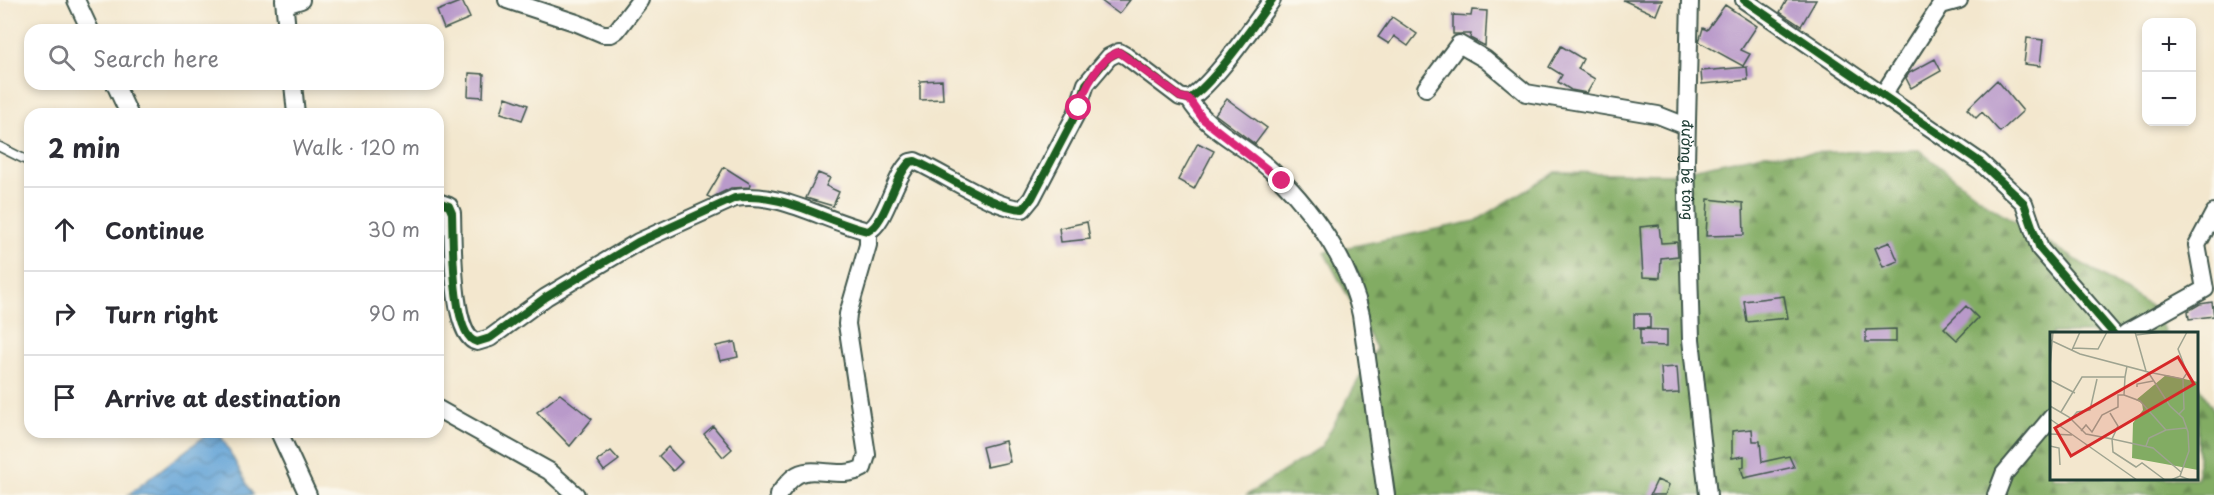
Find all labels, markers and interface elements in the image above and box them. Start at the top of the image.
map controls [2142,18,2196,126]
button: + [2142,18,2196,72]
search box [24,24,444,90]
icon: search [45,41,78,74]
text: Search here [93,41,219,74]
button: − [2142,72,2196,126]
route start [1065,94,1091,120]
street label: đường bê tông [1676,119,1701,221]
text: 2 min [48,128,121,167]
text: Walk · 120 m [292,132,420,162]
route end [1268,167,1294,193]
icon: ahead [48,213,81,246]
text: Continue [105,213,204,246]
text: 30 m [367,214,420,244]
icon: right [48,297,81,330]
text: Turn right [105,297,218,330]
text: 90 m [369,298,420,328]
inset map [2050,332,2199,480]
icon: arrive [48,381,81,414]
text: Arrive at destination [105,381,341,414]

